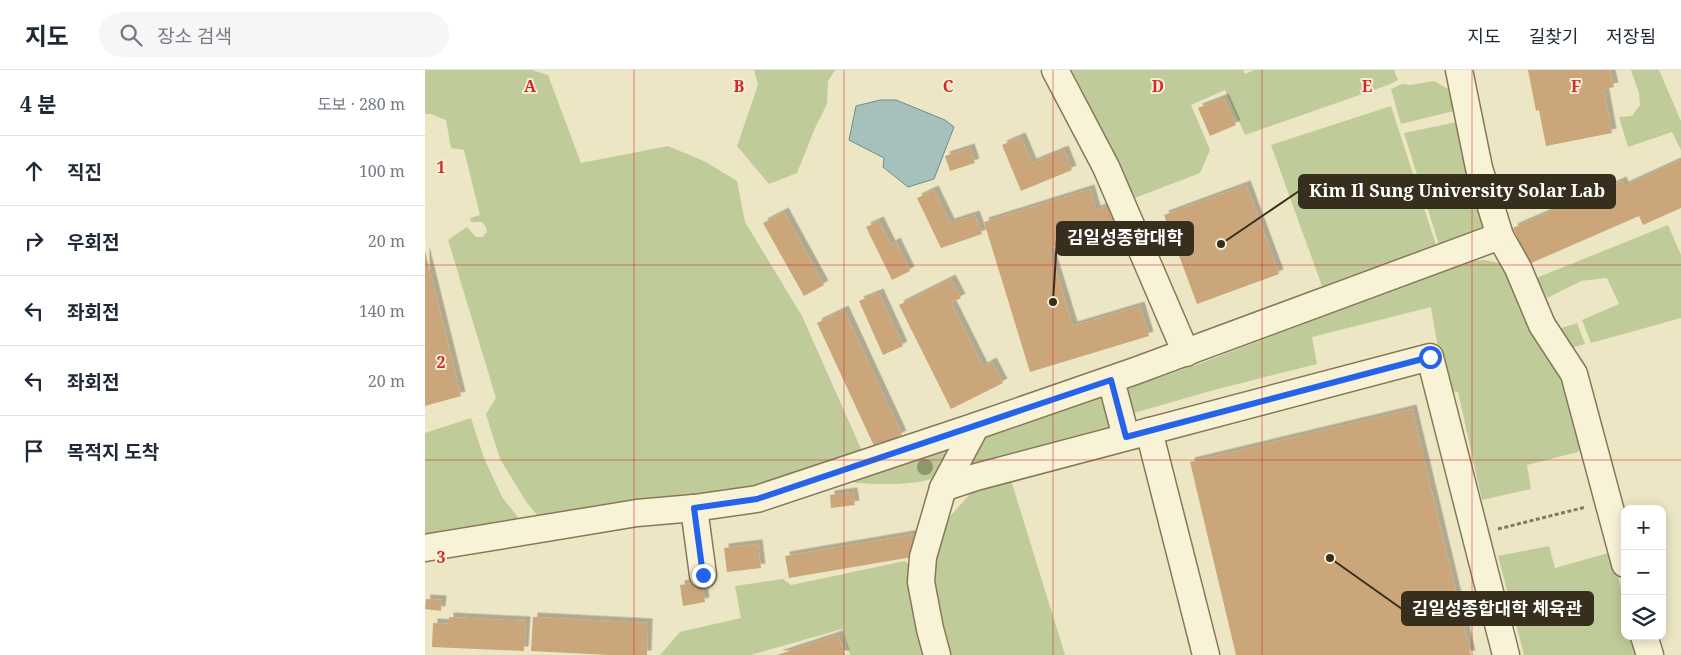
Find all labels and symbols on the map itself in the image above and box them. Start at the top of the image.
text: A [524,75,537,97]
text: B [734,75,745,97]
text: C [943,75,954,97]
text: D [1152,75,1164,97]
text: E [1362,75,1372,97]
text: F [1571,75,1581,97]
text: 1 [436,156,446,178]
callout: Kim Il Sung University Solar Lab [1299,175,1615,208]
text: Kim Il Sung University Solar Lab [1309,178,1605,202]
callout: 김일성종합대학 [1057,222,1193,255]
text: 김일성종합대학 [1067,225,1183,249]
route start [1419,346,1442,369]
text: 2 [436,351,446,373]
text: 3 [436,546,446,568]
route end [692,564,715,587]
callout: 김일성종합대학 체육관 [1402,592,1593,625]
text: 김일성종합대학 체육관 [1412,596,1583,620]

